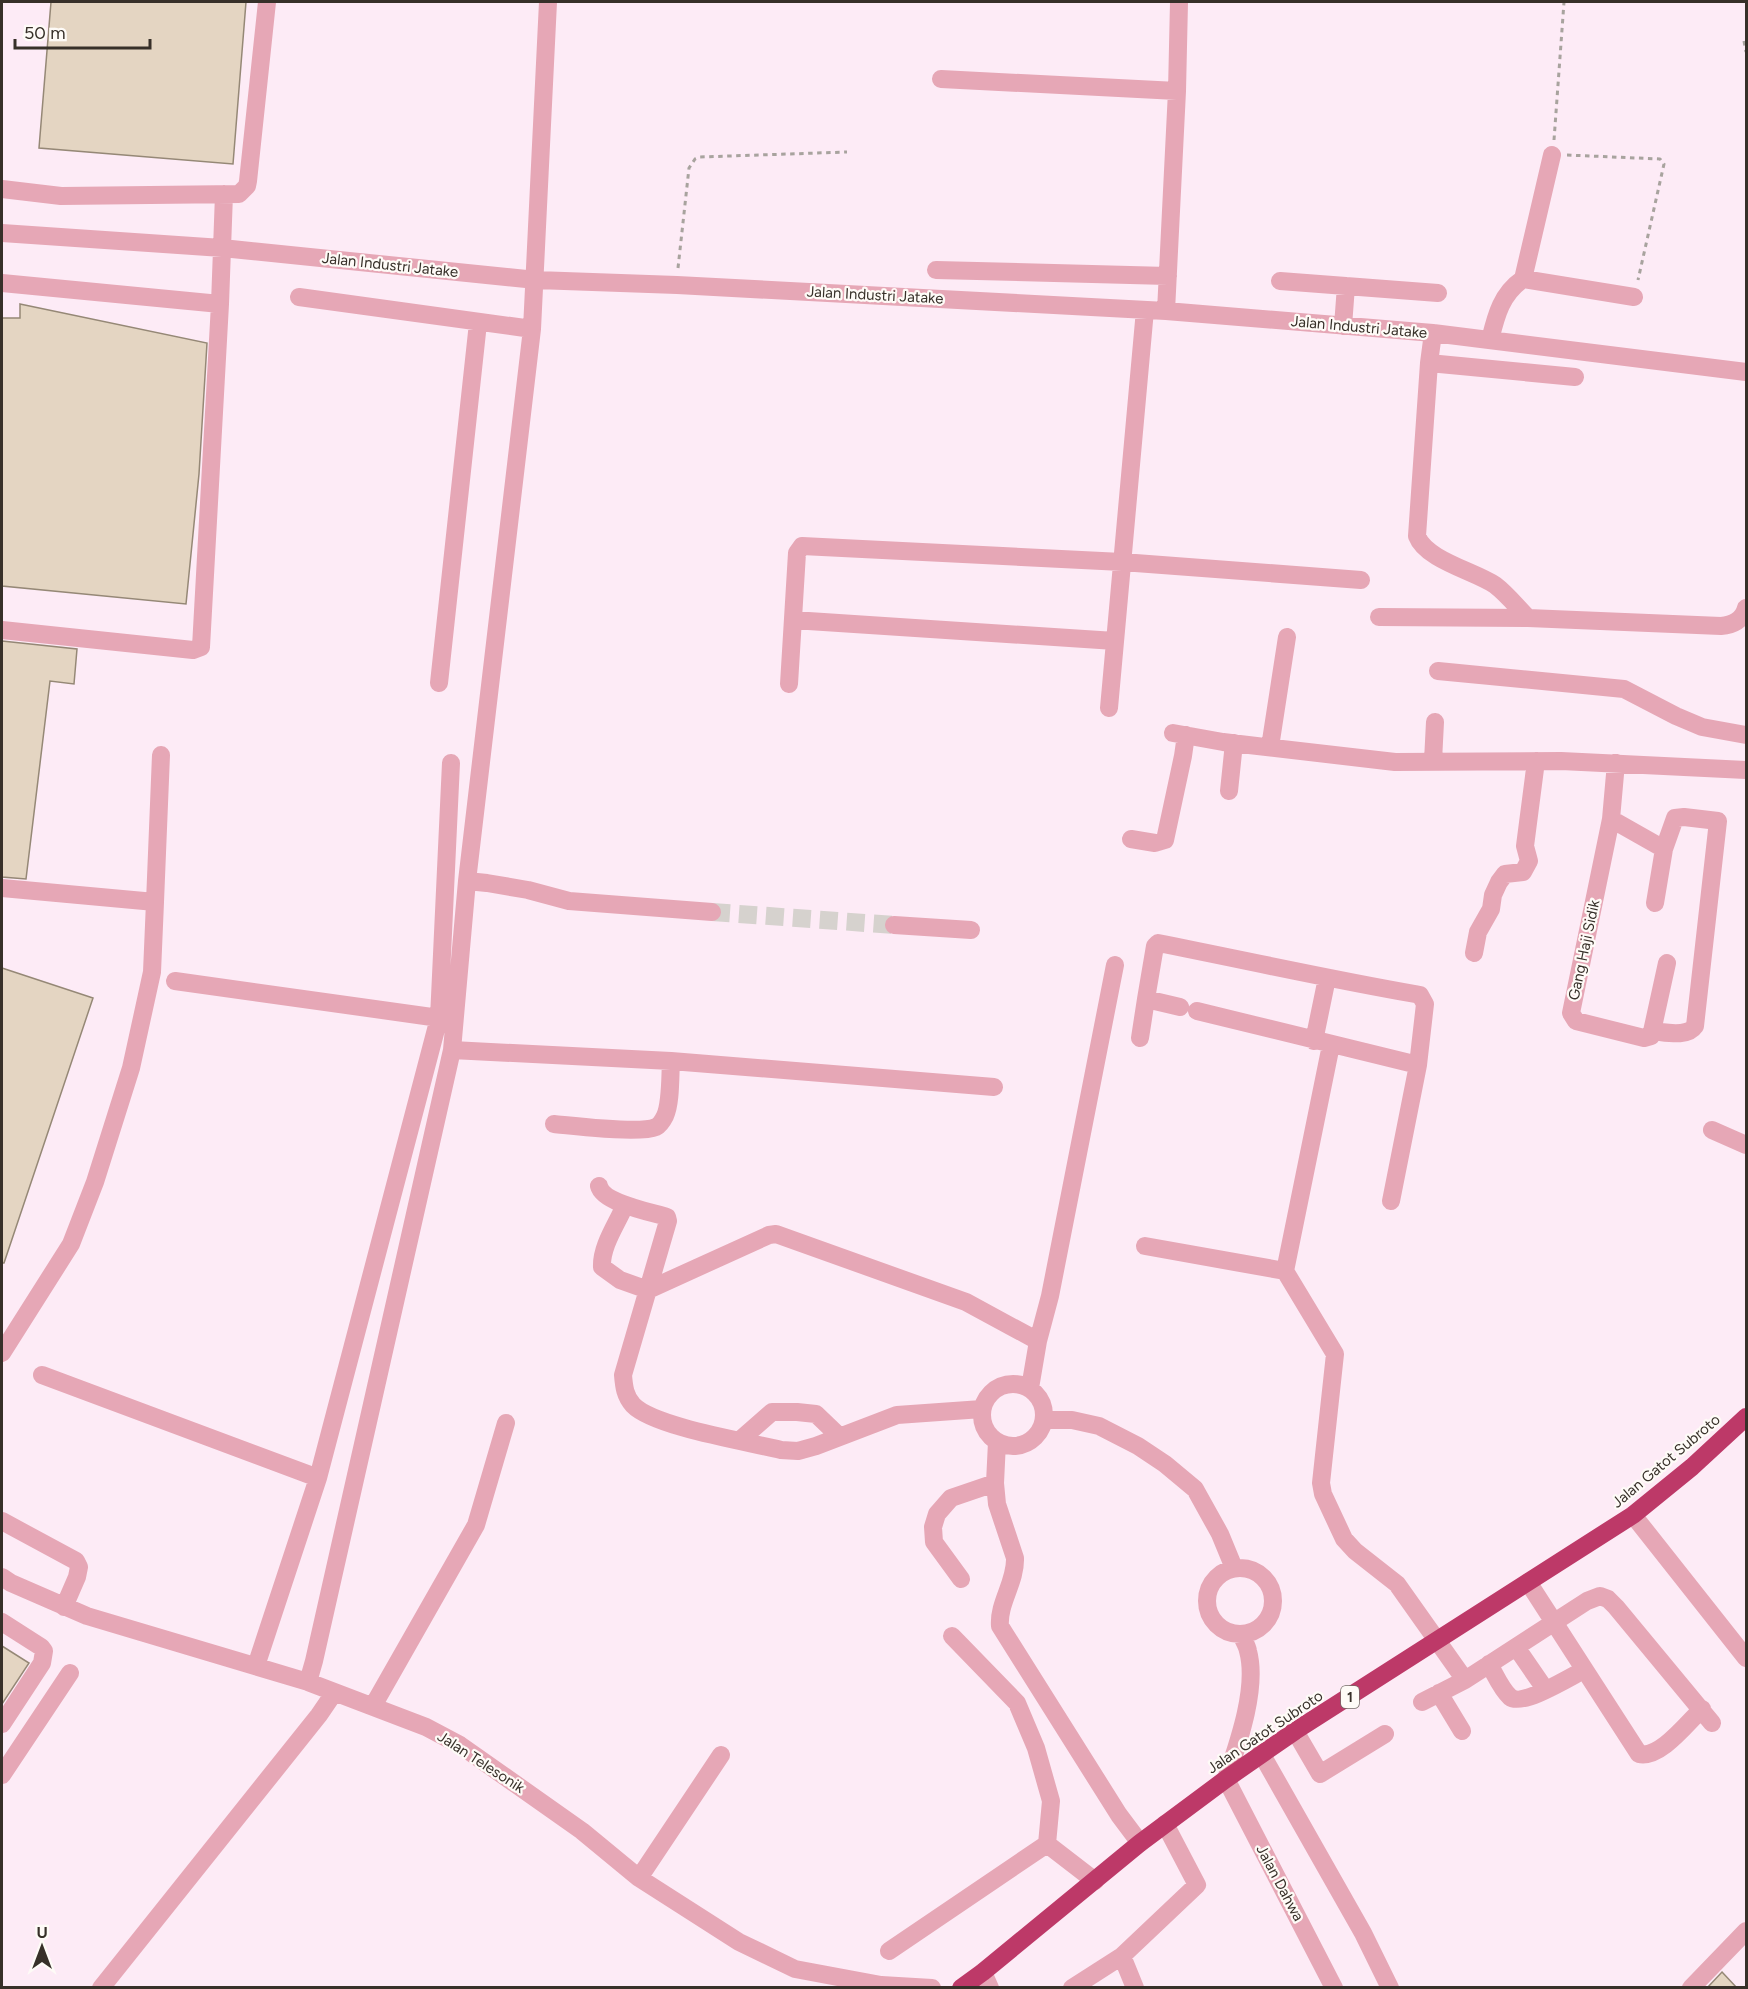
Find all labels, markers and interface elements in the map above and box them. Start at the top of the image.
scale bar [15,12,150,50]
text: 50 m [24,22,66,44]
street label: Jalan Industri Jatake [321,249,459,281]
street label: Jalan Industri Jatake [806,282,944,308]
street label: Jalan Industri Jatake [1290,312,1428,342]
street label: Gang Haji Sidik [1565,897,1604,1002]
street label: Jalan Gatot Subroto [1608,1410,1724,1511]
street label: Jalan Gatot Subroto [1204,1686,1326,1777]
road number: 1 [1341,1686,1359,1708]
street label: Jalan Telesonik [434,1727,529,1797]
street label: Jalan Dahwa [1252,1842,1308,1924]
north arrow [12,1917,72,1977]
text: U [36,1923,48,1942]

